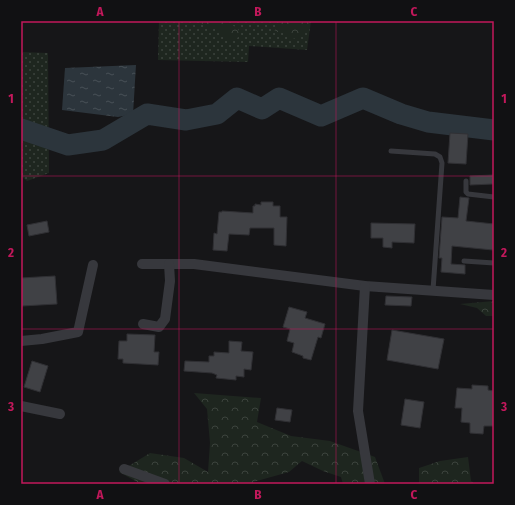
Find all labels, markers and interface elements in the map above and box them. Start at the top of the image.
text: A [95,4,104,19]
text: B [254,4,262,19]
text: C [411,4,418,19]
text: 1 [8,91,14,106]
text: 1 [501,91,507,106]
text: 2 [7,245,14,260]
text: 2 [500,245,507,260]
text: 3 [7,399,14,414]
text: 3 [500,399,507,414]
text: A [95,487,104,502]
text: B [254,487,262,502]
text: C [411,487,418,502]

